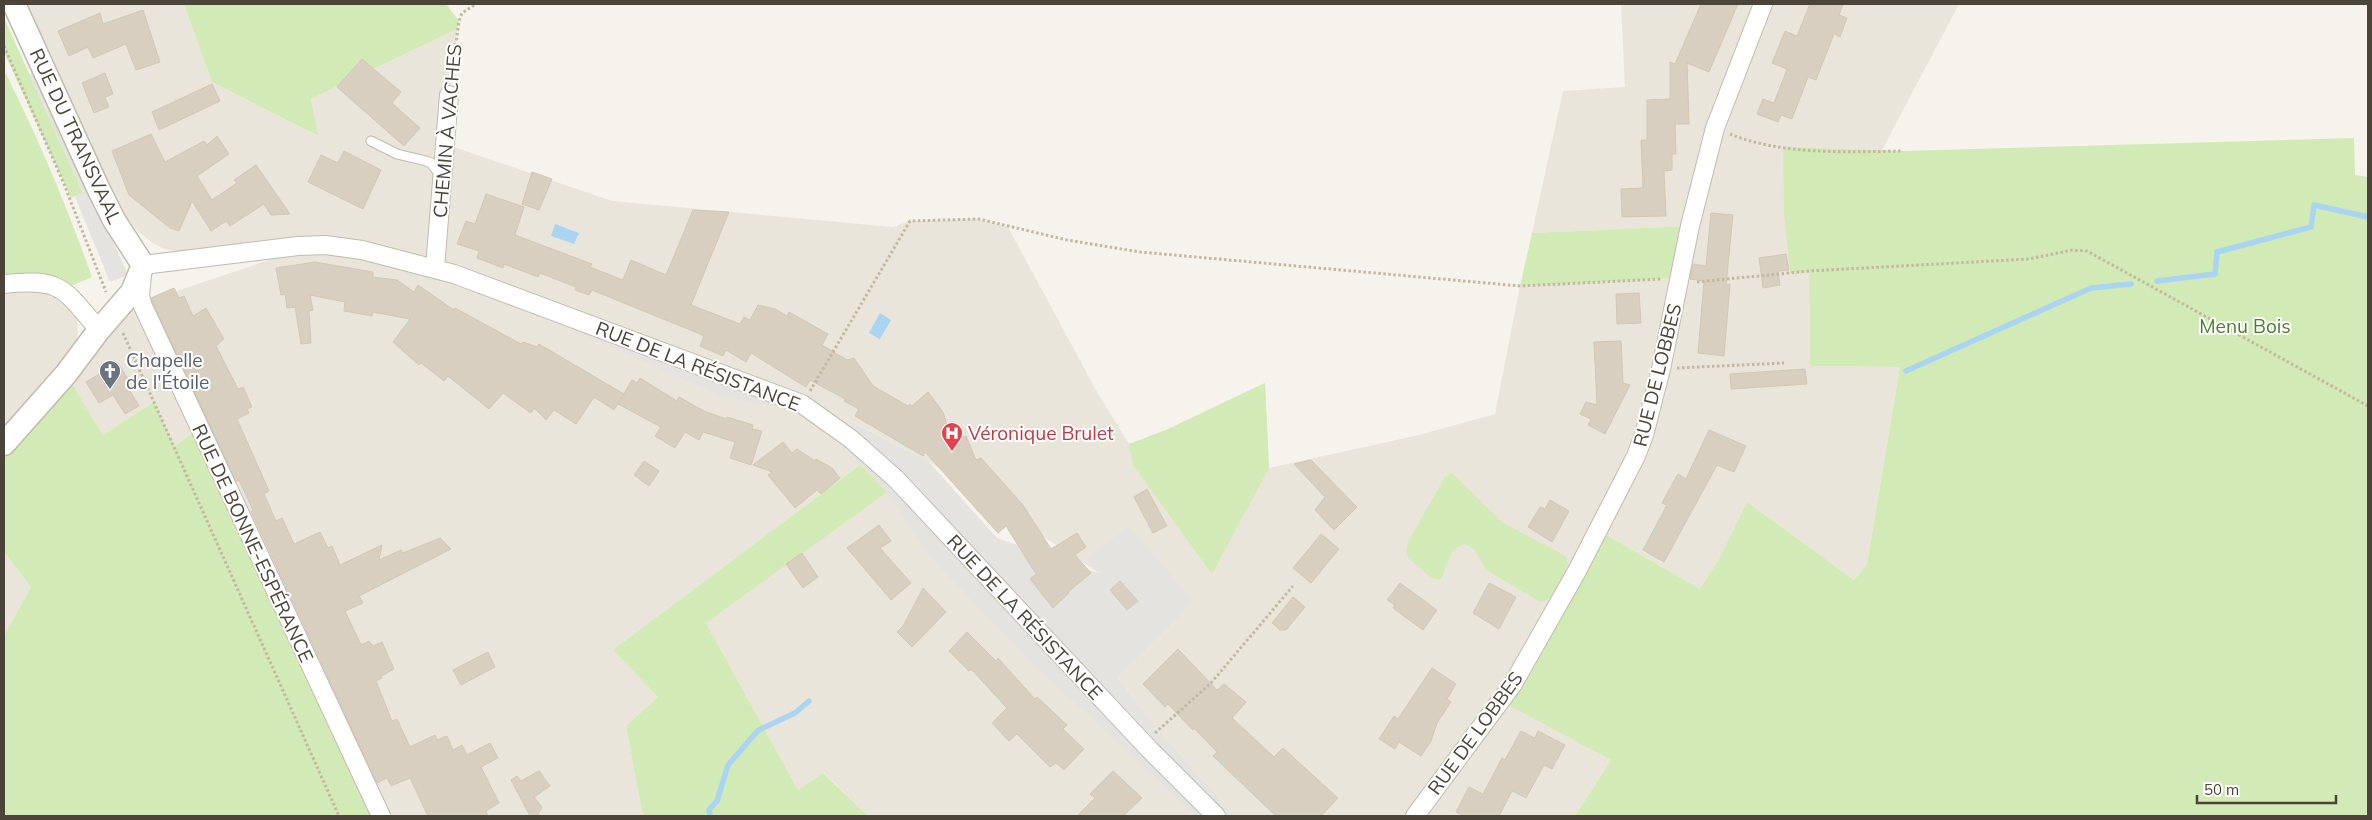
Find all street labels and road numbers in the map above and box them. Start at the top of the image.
street label: CHEMIN À VACHES [427,43,467,219]
street label: RUE DU TRANSVAAL [25,44,127,228]
street label: RUE DE LOBBES [1628,301,1686,449]
street label: RUE DE LA RÉSISTANCE [592,316,804,416]
street label: RUE DE BONNE-ESPÉRANCE [187,420,319,666]
street label: RUE DE LA RÉSISTANCE [942,529,1108,705]
street label: RUE DE LOBBES [1422,667,1528,799]

